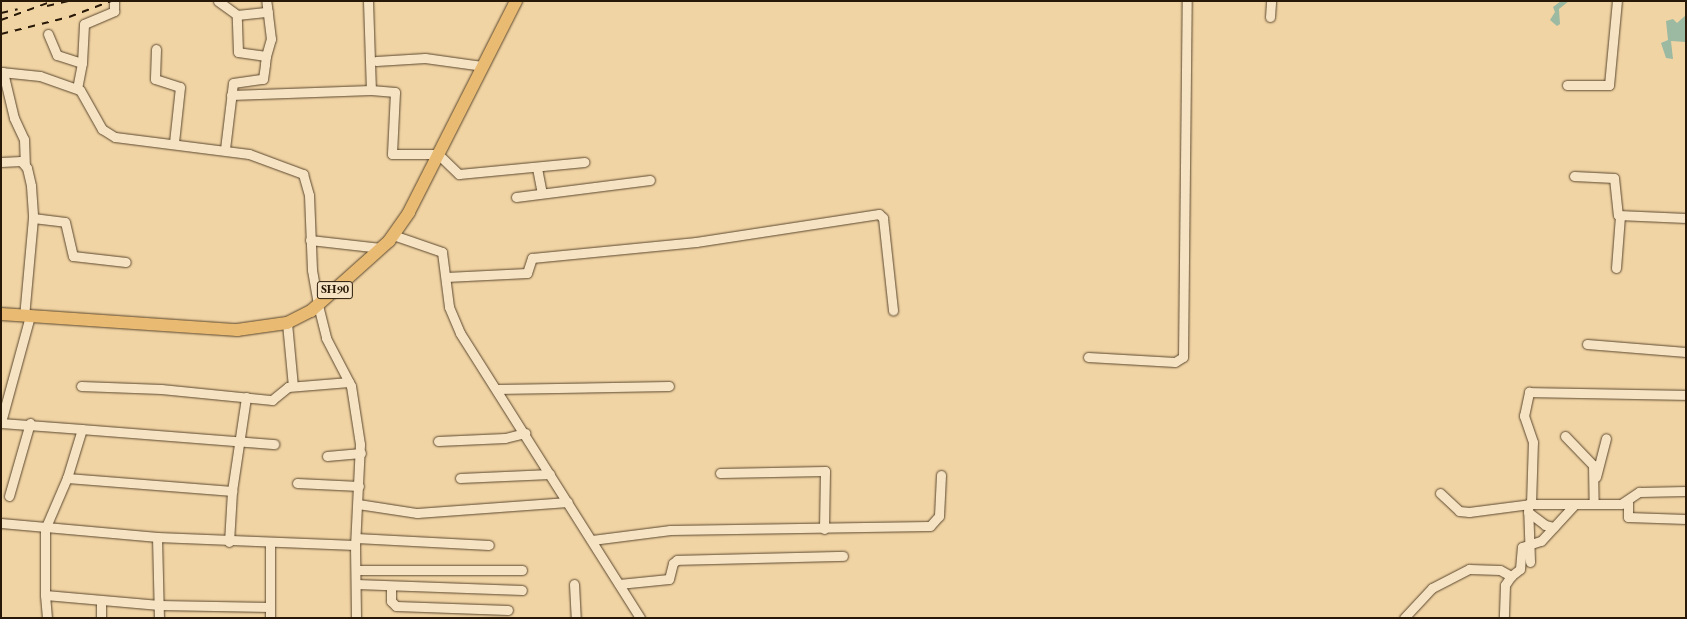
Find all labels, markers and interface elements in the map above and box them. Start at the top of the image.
road number: SH90 [316,280,354,300]

